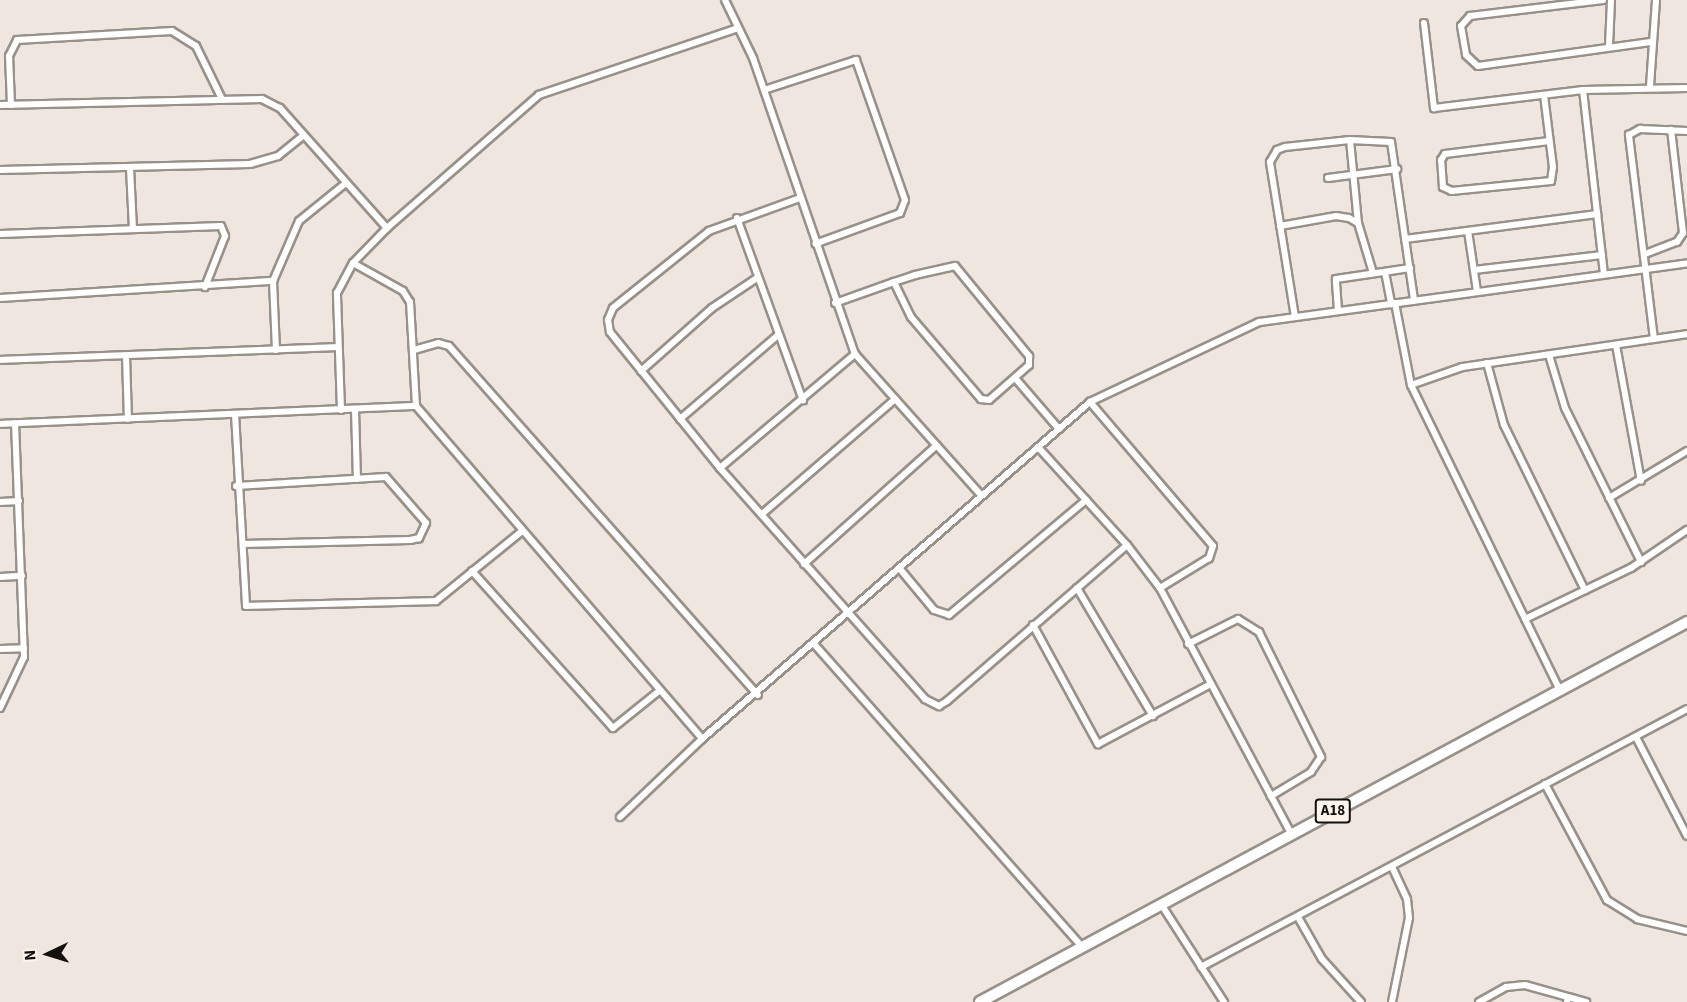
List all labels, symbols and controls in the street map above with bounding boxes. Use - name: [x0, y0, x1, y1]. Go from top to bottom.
- road number: A18: [1314, 799, 1352, 823]
- north arrow: [18, 924, 78, 984]
- text: N: [19, 949, 41, 961]

